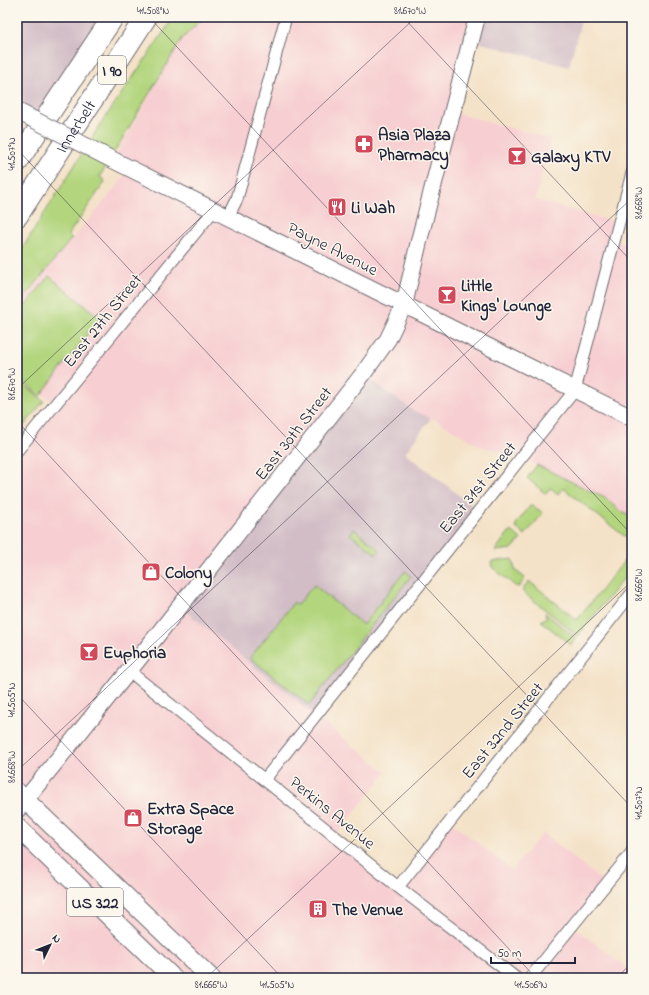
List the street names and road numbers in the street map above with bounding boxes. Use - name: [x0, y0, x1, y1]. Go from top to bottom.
- road number: I 90: [98, 56, 126, 84]
- street label: Innerbelt: [50, 95, 103, 159]
- street label: Payne Avenue: [282, 216, 382, 284]
- street label: East 27th Street: [57, 268, 149, 373]
- street label: East 30th Street: [249, 381, 339, 486]
- street label: East 31st Street: [433, 436, 523, 539]
- street label: East 32nd Street: [456, 677, 550, 785]
- street label: Perkins Avenue: [284, 771, 381, 856]
- road number: US 322: [67, 888, 123, 916]

